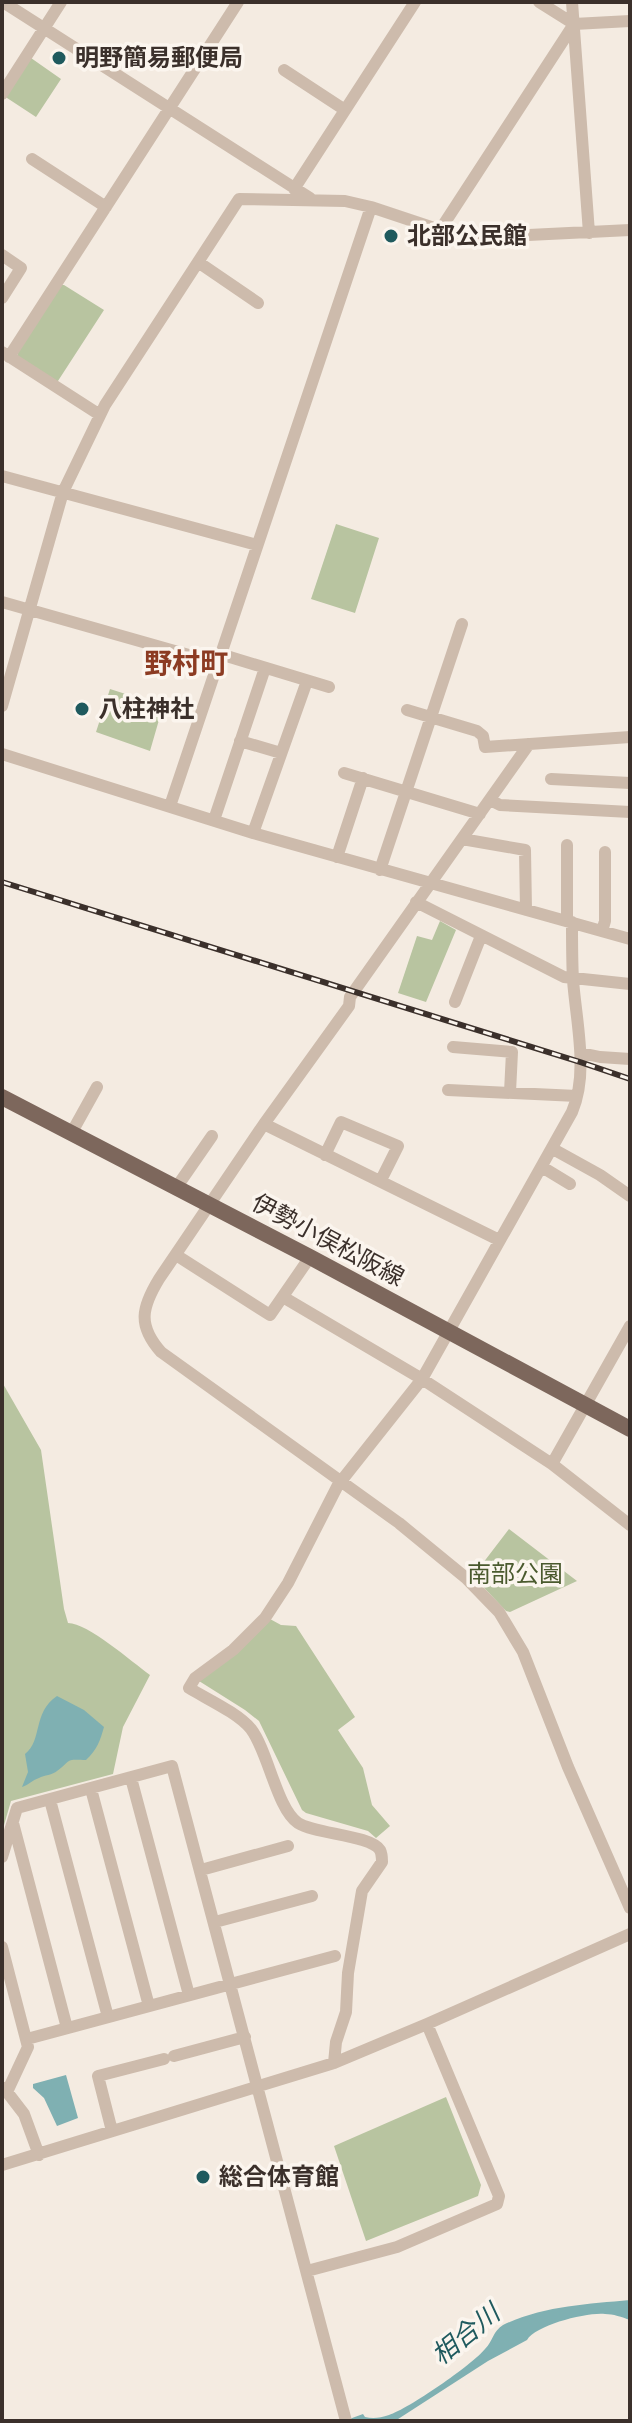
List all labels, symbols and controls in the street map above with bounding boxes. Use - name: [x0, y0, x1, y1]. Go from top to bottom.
- place label: 明野簡易郵便局: [75, 43, 243, 73]
- marker: 明野簡易郵便局: [50, 49, 68, 67]
- place label: 北部公民館: [407, 221, 527, 251]
- marker: 北部公民館: [382, 227, 400, 245]
- district label: 野村町: [144, 647, 228, 681]
- place label: 八柱神社: [98, 694, 194, 724]
- marker: 八柱神社: [73, 700, 91, 718]
- street label: 伊勢小俣松阪線: [247, 1187, 409, 1293]
- park label: 南部公園: [467, 1559, 563, 1589]
- place label: 総合体育館: [219, 2162, 339, 2192]
- marker: 総合体育館: [194, 2168, 212, 2186]
- water label: 相合川: [426, 2296, 509, 2372]

